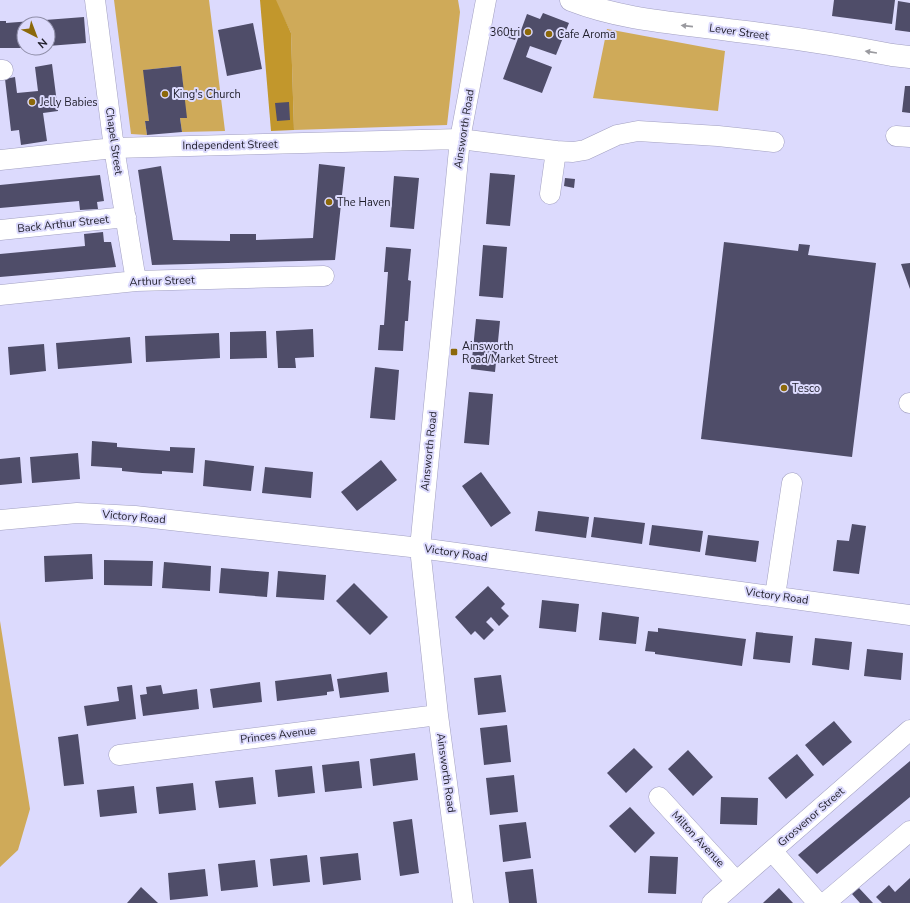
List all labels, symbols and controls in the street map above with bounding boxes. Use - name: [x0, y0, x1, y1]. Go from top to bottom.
- north arrow: [16, 16, 56, 56]
- street label: Lever Street: [708, 20, 770, 44]
- one-way arrow: [681, 22, 693, 29]
- place label: 360tri: [490, 25, 520, 40]
- marker: 360tri: [523, 27, 533, 37]
- place label: Cafe Aroma: [557, 27, 616, 42]
- marker: Cafe Aroma: [544, 29, 554, 39]
- text: N: [34, 35, 50, 51]
- one-way arrow: [865, 49, 877, 55]
- place label: King's Church: [173, 87, 241, 102]
- street label: Ainsworth Road: [450, 88, 478, 170]
- marker: King's Church: [160, 89, 170, 99]
- place label: Jelly Babies: [39, 95, 98, 110]
- marker: Jelly Babies: [27, 97, 37, 107]
- street label: Chapel Street: [102, 106, 126, 176]
- street label: Independent Street: [182, 137, 278, 153]
- place label: The Haven: [337, 195, 390, 210]
- marker: The Haven: [324, 197, 334, 207]
- street label: Back Arthur Street: [16, 212, 110, 236]
- street label: Arthur Street: [129, 272, 195, 290]
- place label: Ainsworth Road/Market Street: [462, 339, 558, 367]
- marker: Ainsworth Road/Market Street: [449, 347, 459, 357]
- place label: Tesco: [792, 381, 820, 396]
- marker: Tesco: [779, 383, 789, 393]
- street label: Ainsworth Road: [417, 410, 441, 492]
- street label: Victory Road: [101, 507, 166, 527]
- street label: Victory Road: [423, 541, 488, 565]
- street label: Victory Road: [744, 584, 809, 608]
- street label: Princes Avenue: [239, 723, 317, 747]
- street label: Ainsworth Road: [433, 732, 459, 814]
- street label: Grosvenor Street: [774, 784, 848, 850]
- street label: Milton Avenue: [668, 808, 728, 870]

